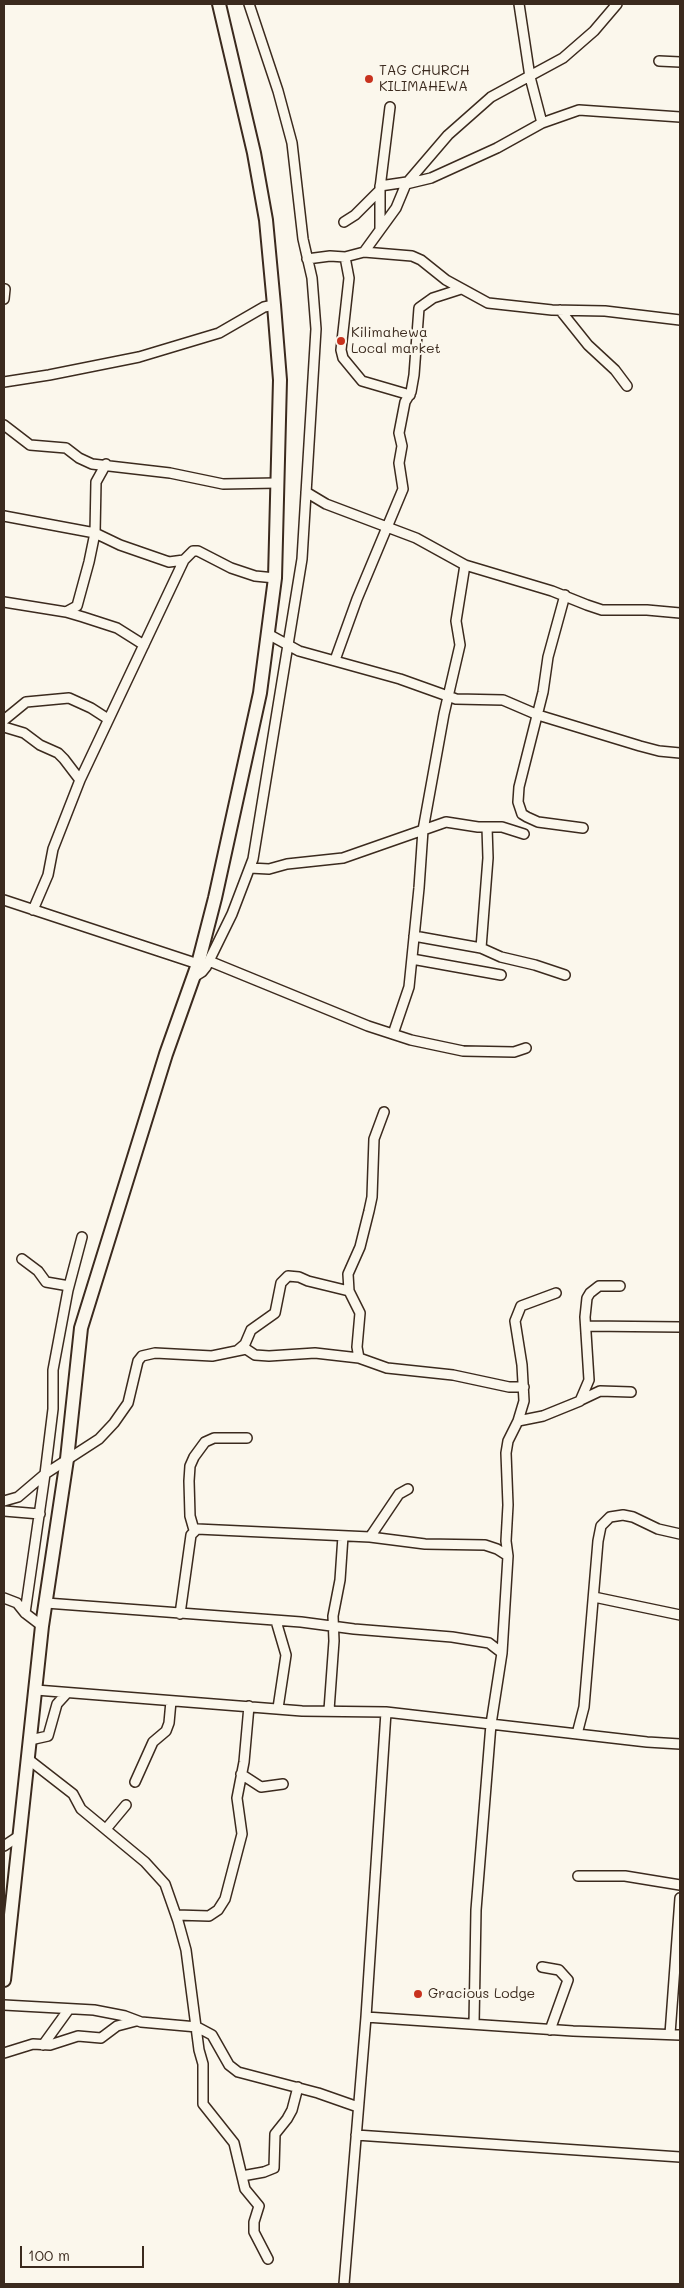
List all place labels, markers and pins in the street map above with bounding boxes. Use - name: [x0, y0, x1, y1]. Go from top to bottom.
- place label: TAG CHURCH KILIMAHEWA: [379, 63, 470, 95]
- marker: TAG CHURCH KILIMAHEWA: [363, 73, 375, 85]
- place label: Kilimahewa Local market: [351, 325, 441, 358]
- marker: Kilimahewa Local market: [335, 335, 347, 347]
- place label: Gracious Lodge: [428, 1986, 535, 2002]
- marker: Gracious Lodge: [412, 1988, 424, 2000]

